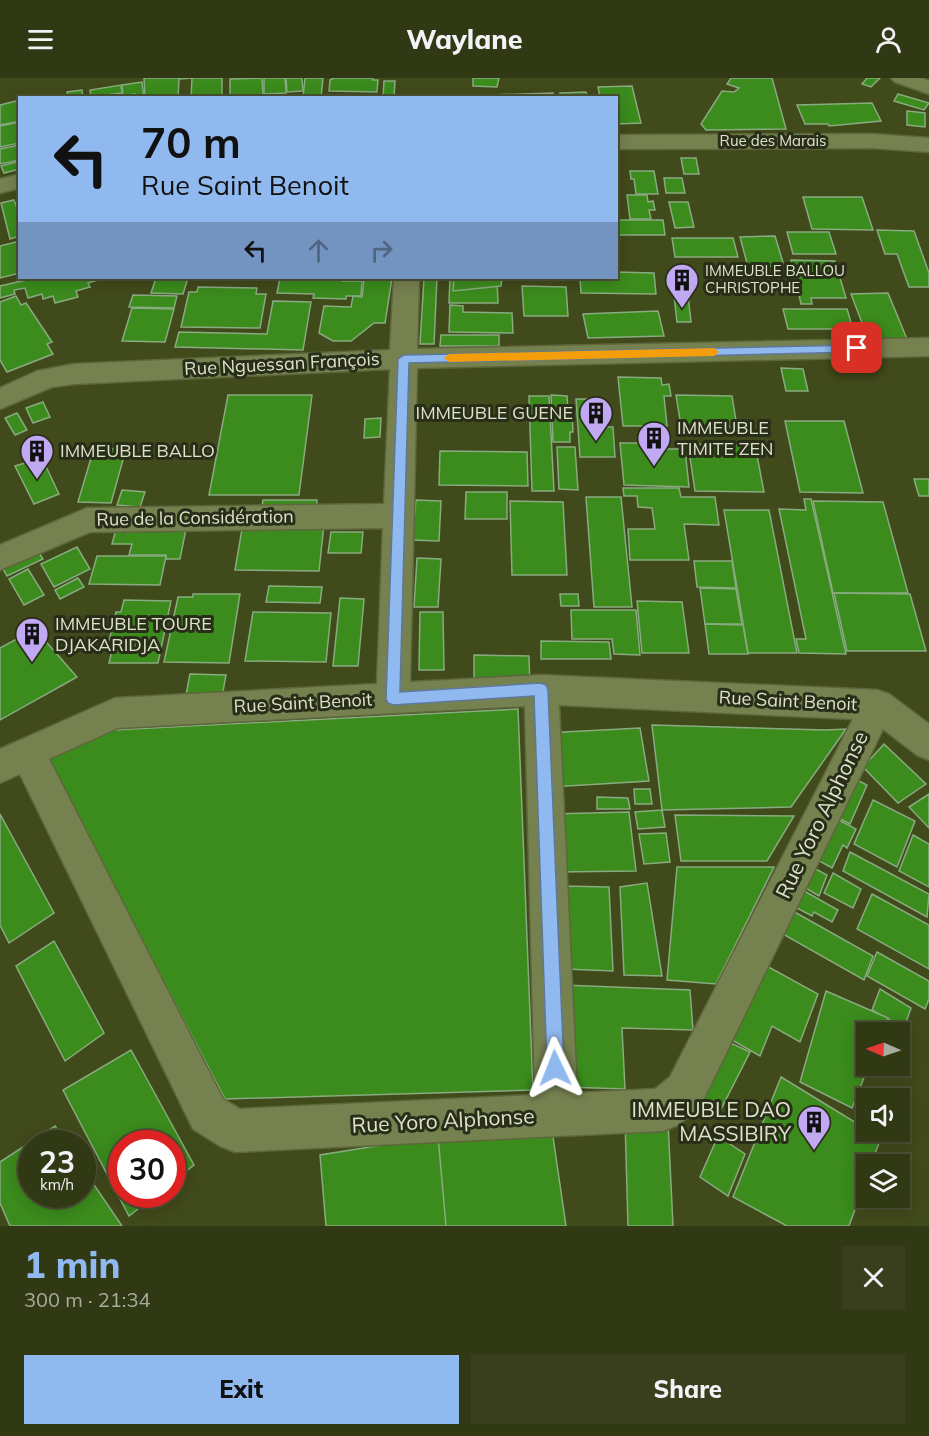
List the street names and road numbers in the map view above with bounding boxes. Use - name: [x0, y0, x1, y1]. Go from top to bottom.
- street label: Rue des Marais: [720, 131, 826, 150]
- street label: Rue Nguessan François: [184, 347, 380, 380]
- street label: Rue de la Considération: [96, 504, 294, 531]
- street label: Rue Saint Benoit: [718, 685, 858, 716]
- street label: Rue Saint Benoit: [233, 687, 373, 718]
- street label: Rue Yoro Alphonse: [769, 727, 873, 903]
- street label: Rue Yoro Alphonse: [351, 1102, 535, 1138]

